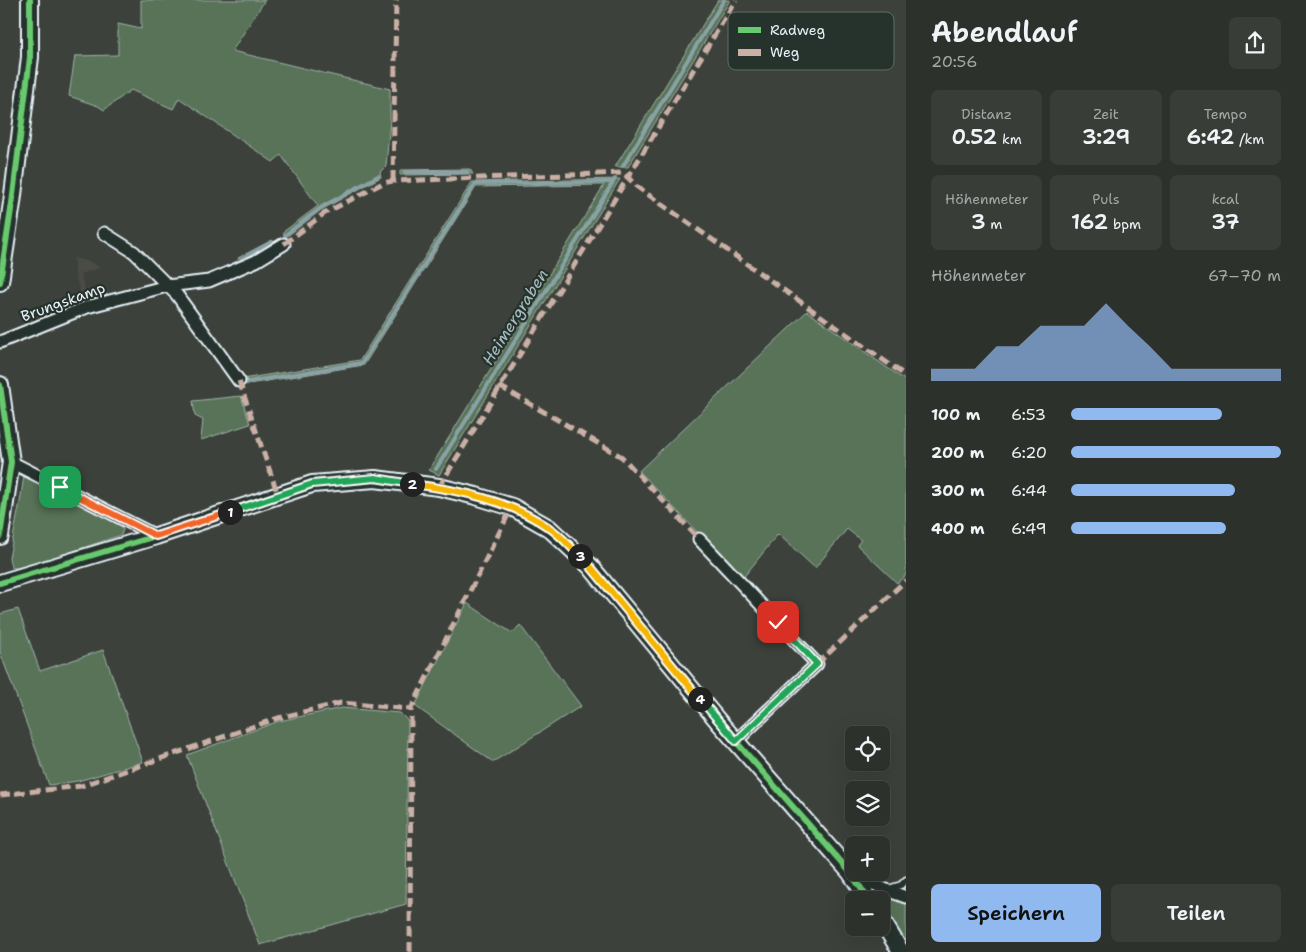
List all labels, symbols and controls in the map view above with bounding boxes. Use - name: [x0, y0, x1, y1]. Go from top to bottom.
- legend: [728, 12, 894, 70]
- text: Abendlauf: [931, 13, 1078, 51]
- button: share: [1229, 17, 1281, 69]
- text: Radweg: [770, 21, 825, 39]
- text: Weg: [770, 43, 799, 61]
- text: 20:56: [931, 51, 977, 72]
- text: Distanz: [961, 105, 1012, 123]
- text: Zeit: [1093, 105, 1119, 123]
- text: Tempo: [1204, 105, 1247, 123]
- text: 0.52: [951, 123, 997, 151]
- text: 3:29: [1082, 123, 1130, 151]
- text: 6:42: [1186, 123, 1234, 151]
- text: km: [997, 130, 1022, 148]
- text: /km: [1234, 130, 1264, 148]
- text: Höhenmeter: [945, 190, 1028, 208]
- text: Puls: [1092, 190, 1120, 208]
- text: kcal: [1212, 190, 1239, 208]
- text: 3: [971, 208, 986, 236]
- text: 162: [1071, 208, 1108, 236]
- text: 37: [1211, 208, 1239, 236]
- text: m: [986, 215, 1002, 233]
- text: bpm: [1108, 215, 1141, 233]
- water label: Heimergraben: [477, 265, 553, 369]
- text: Höhenmeter: [931, 265, 1026, 286]
- text: 67–70 m: [1208, 265, 1281, 286]
- street label: Brungskamp: [18, 278, 108, 326]
- text: 100 m: [931, 404, 980, 425]
- text: 6:53: [1011, 404, 1046, 425]
- text: 200 m: [931, 442, 984, 463]
- text: 6:20: [1011, 442, 1047, 463]
- pin: [39, 466, 81, 508]
- pin: 2: [400, 472, 424, 496]
- icon: arrive: [46, 473, 74, 501]
- text: 2: [408, 475, 417, 493]
- text: 300 m: [931, 480, 985, 501]
- text: 6:44: [1011, 480, 1047, 501]
- pin: 1: [218, 500, 242, 524]
- text: 1: [227, 503, 234, 521]
- text: 400 m: [931, 518, 985, 539]
- text: 6:49: [1011, 518, 1047, 539]
- pin: 3: [568, 544, 592, 568]
- text: 3: [576, 547, 585, 565]
- pin: [757, 601, 799, 643]
- icon: check: [764, 608, 792, 636]
- pin: 4: [688, 686, 712, 712]
- text: 4: [696, 690, 705, 708]
- map controls: [845, 726, 890, 936]
- button: locate: [845, 726, 890, 771]
- button: layers: [845, 781, 890, 826]
- button: +: [845, 836, 890, 881]
- button: Speichern: [931, 884, 1101, 942]
- button: Teilen: [1111, 884, 1281, 942]
- button: −: [845, 891, 890, 936]

